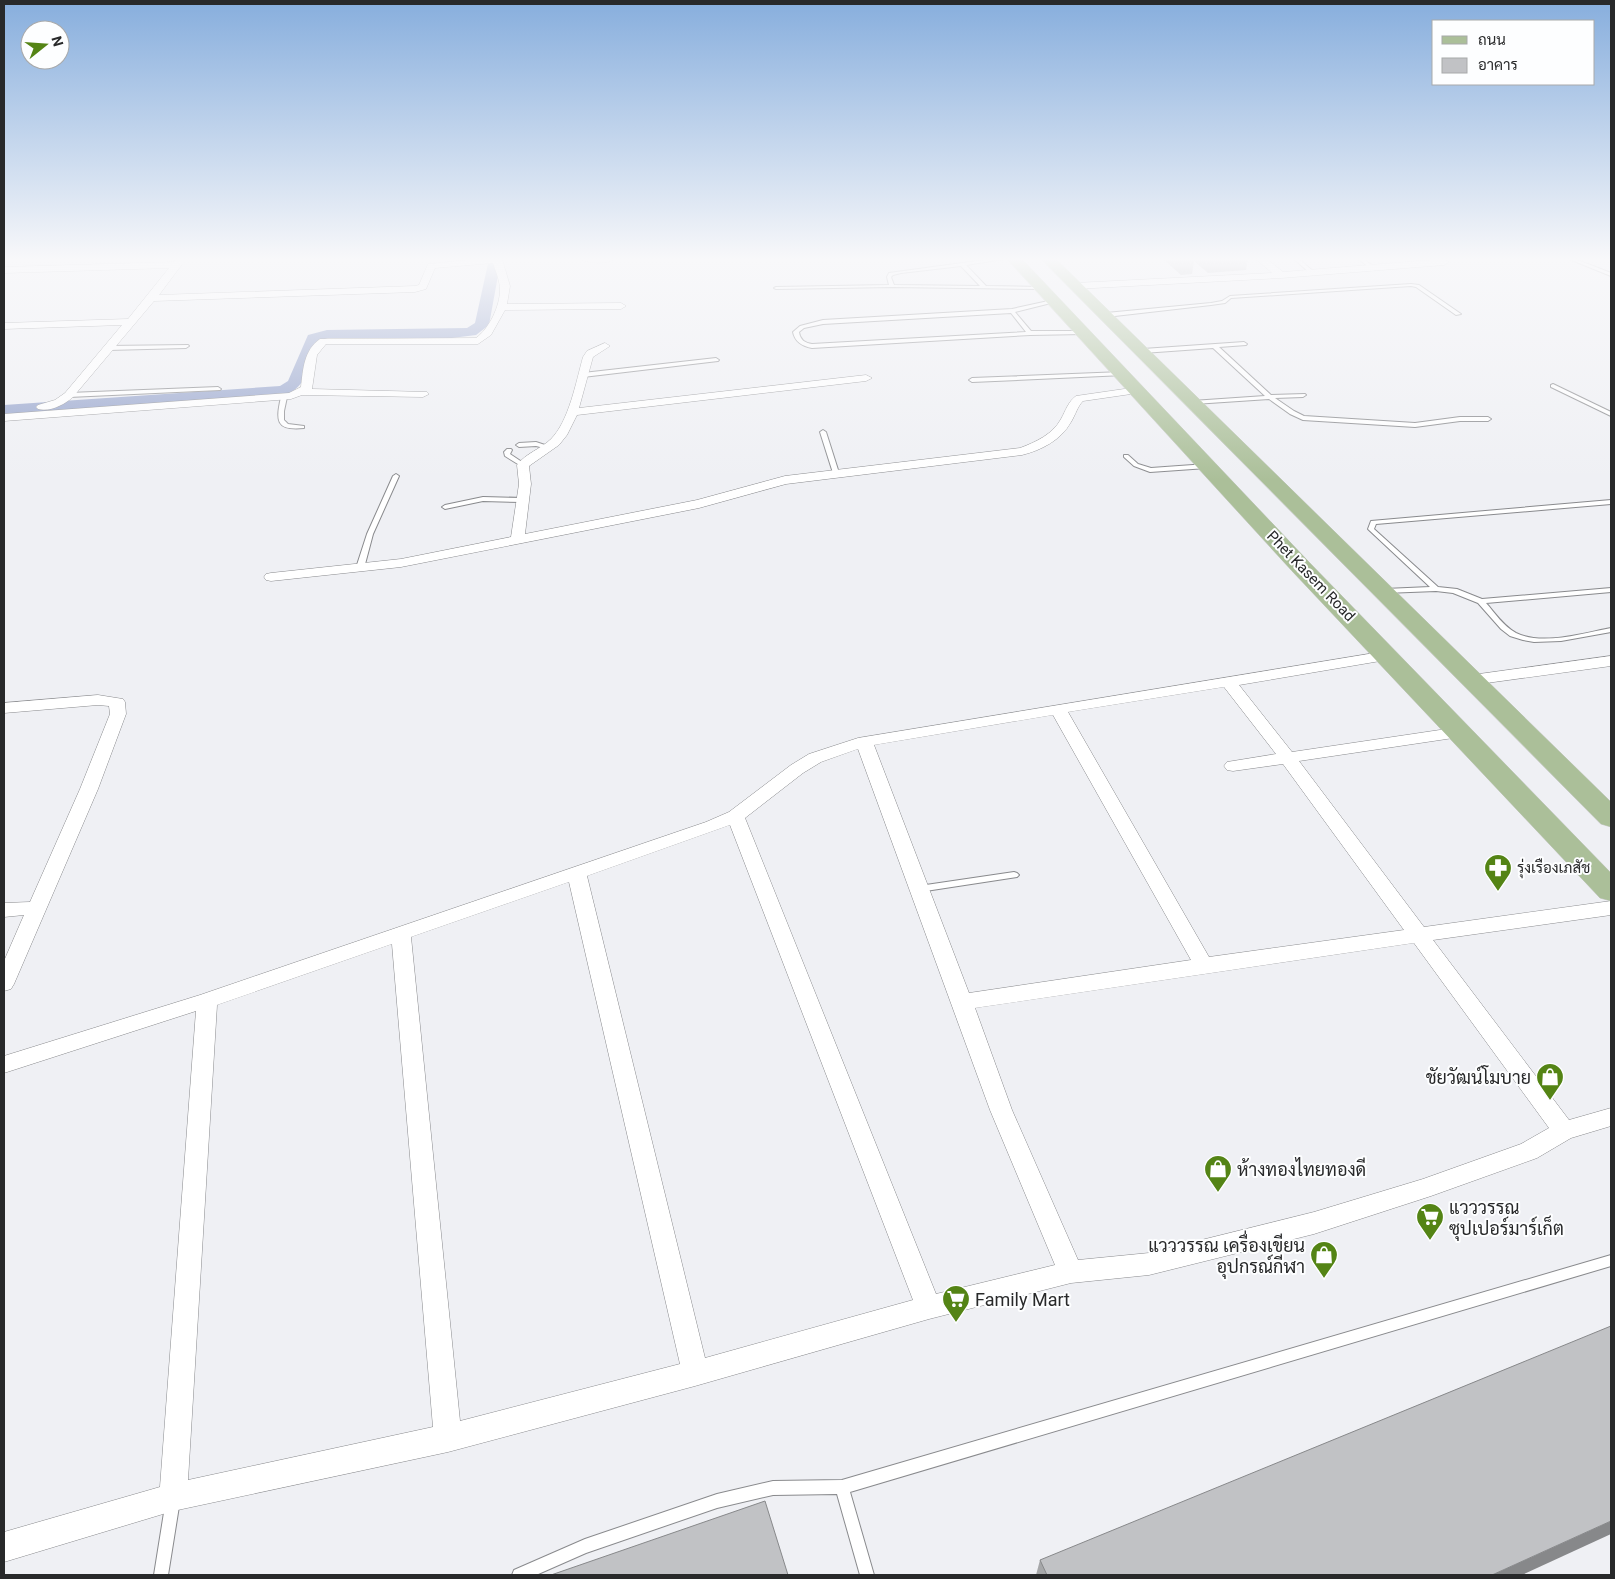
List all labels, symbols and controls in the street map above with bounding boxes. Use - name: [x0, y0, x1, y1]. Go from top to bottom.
- north arrow: [20, 20, 70, 70]
- legend: [1432, 20, 1595, 85]
- text: ถนน: [1478, 31, 1506, 49]
- text: N: [48, 34, 67, 48]
- text: อาคาร: [1478, 56, 1518, 74]
- street label: Phet Kasem Road: [1263, 527, 1359, 625]
- pharmacy icon: รุ่งเรืองเภสัช: [1483, 853, 1513, 892]
- place label: รุ่งเรืองเภสัช: [1517, 858, 1590, 879]
- shop icon: ชัยวัฒน์โมบาย: [1535, 1062, 1565, 1101]
- place label: ชัยวัฒน์โมบาย: [1426, 1065, 1531, 1088]
- shop icon: ห้างทองไทยทองดี: [1203, 1154, 1233, 1193]
- place label: ห้างทองไทยทองดี: [1237, 1157, 1366, 1180]
- place label: แวววรรณ ซุปเปอร์มาร์เก็ต: [1449, 1197, 1564, 1241]
- supermarket icon: แวววรรณ ซุปเปอร์มาร์เก็ต: [1415, 1202, 1445, 1241]
- place label: แวววรรณ เครื่องเขียน อุปกรณ์กีฬา: [1148, 1230, 1305, 1279]
- shop icon: แวววรรณ เครื่องเขียน อุปกรณ์กีฬา: [1309, 1240, 1339, 1279]
- supermarket icon: Family Mart: [941, 1284, 971, 1323]
- place label: Family Mart: [975, 1289, 1070, 1310]

